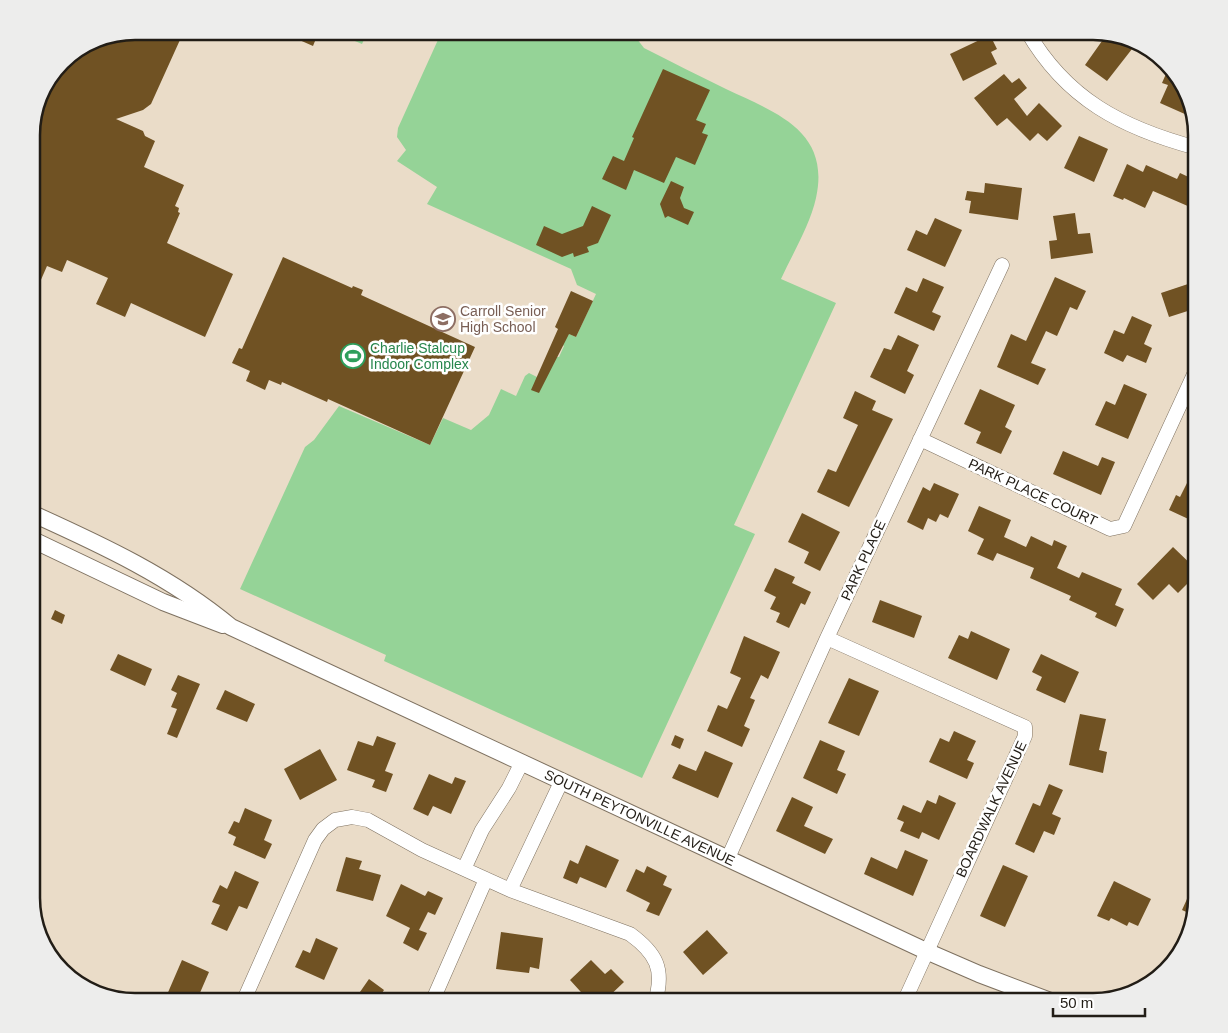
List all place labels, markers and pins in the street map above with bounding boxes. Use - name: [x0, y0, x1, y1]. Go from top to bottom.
- place label: Carroll Senior High School: [460, 303, 546, 335]
- school or university icon: Carroll Senior High School: [430, 306, 456, 332]
- place label: Charlie Stalcup Indoor Complex: [370, 340, 469, 372]
- sports icon: Charlie Stalcup Indoor Complex: [340, 343, 366, 369]

